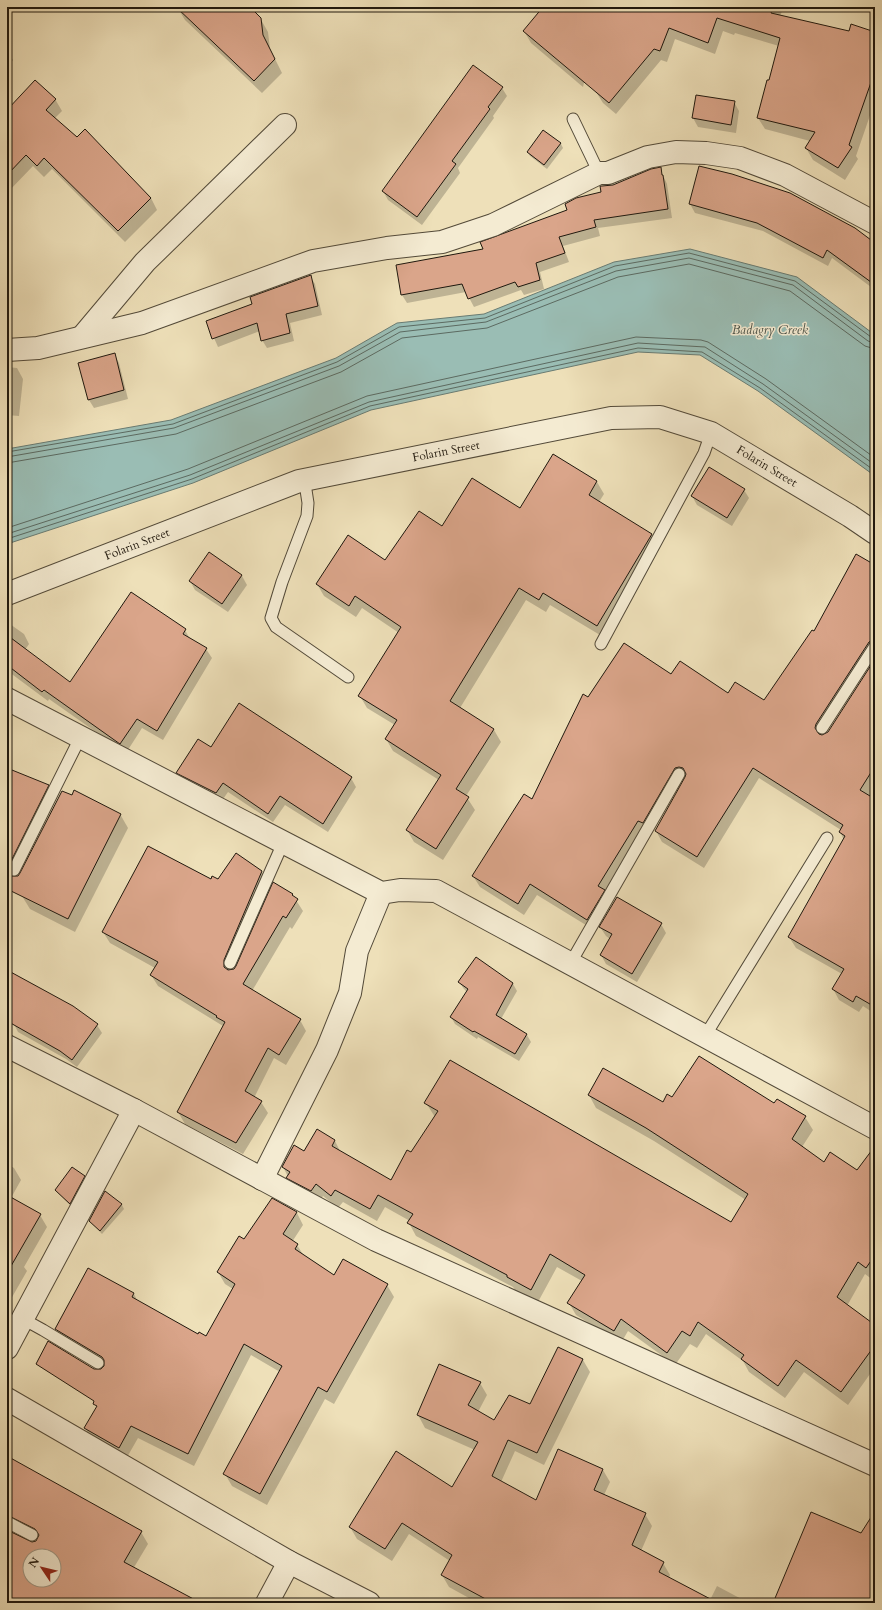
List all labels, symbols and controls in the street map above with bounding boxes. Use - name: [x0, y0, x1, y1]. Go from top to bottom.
- water label: Badagry Creek: [732, 321, 809, 339]
- street label: Folarin Street: [411, 437, 481, 465]
- street label: Folarin Street: [734, 442, 801, 491]
- street label: Folarin Street: [102, 524, 172, 564]
- north arrow: [22, 1548, 62, 1588]
- text: N: [25, 1554, 43, 1571]

